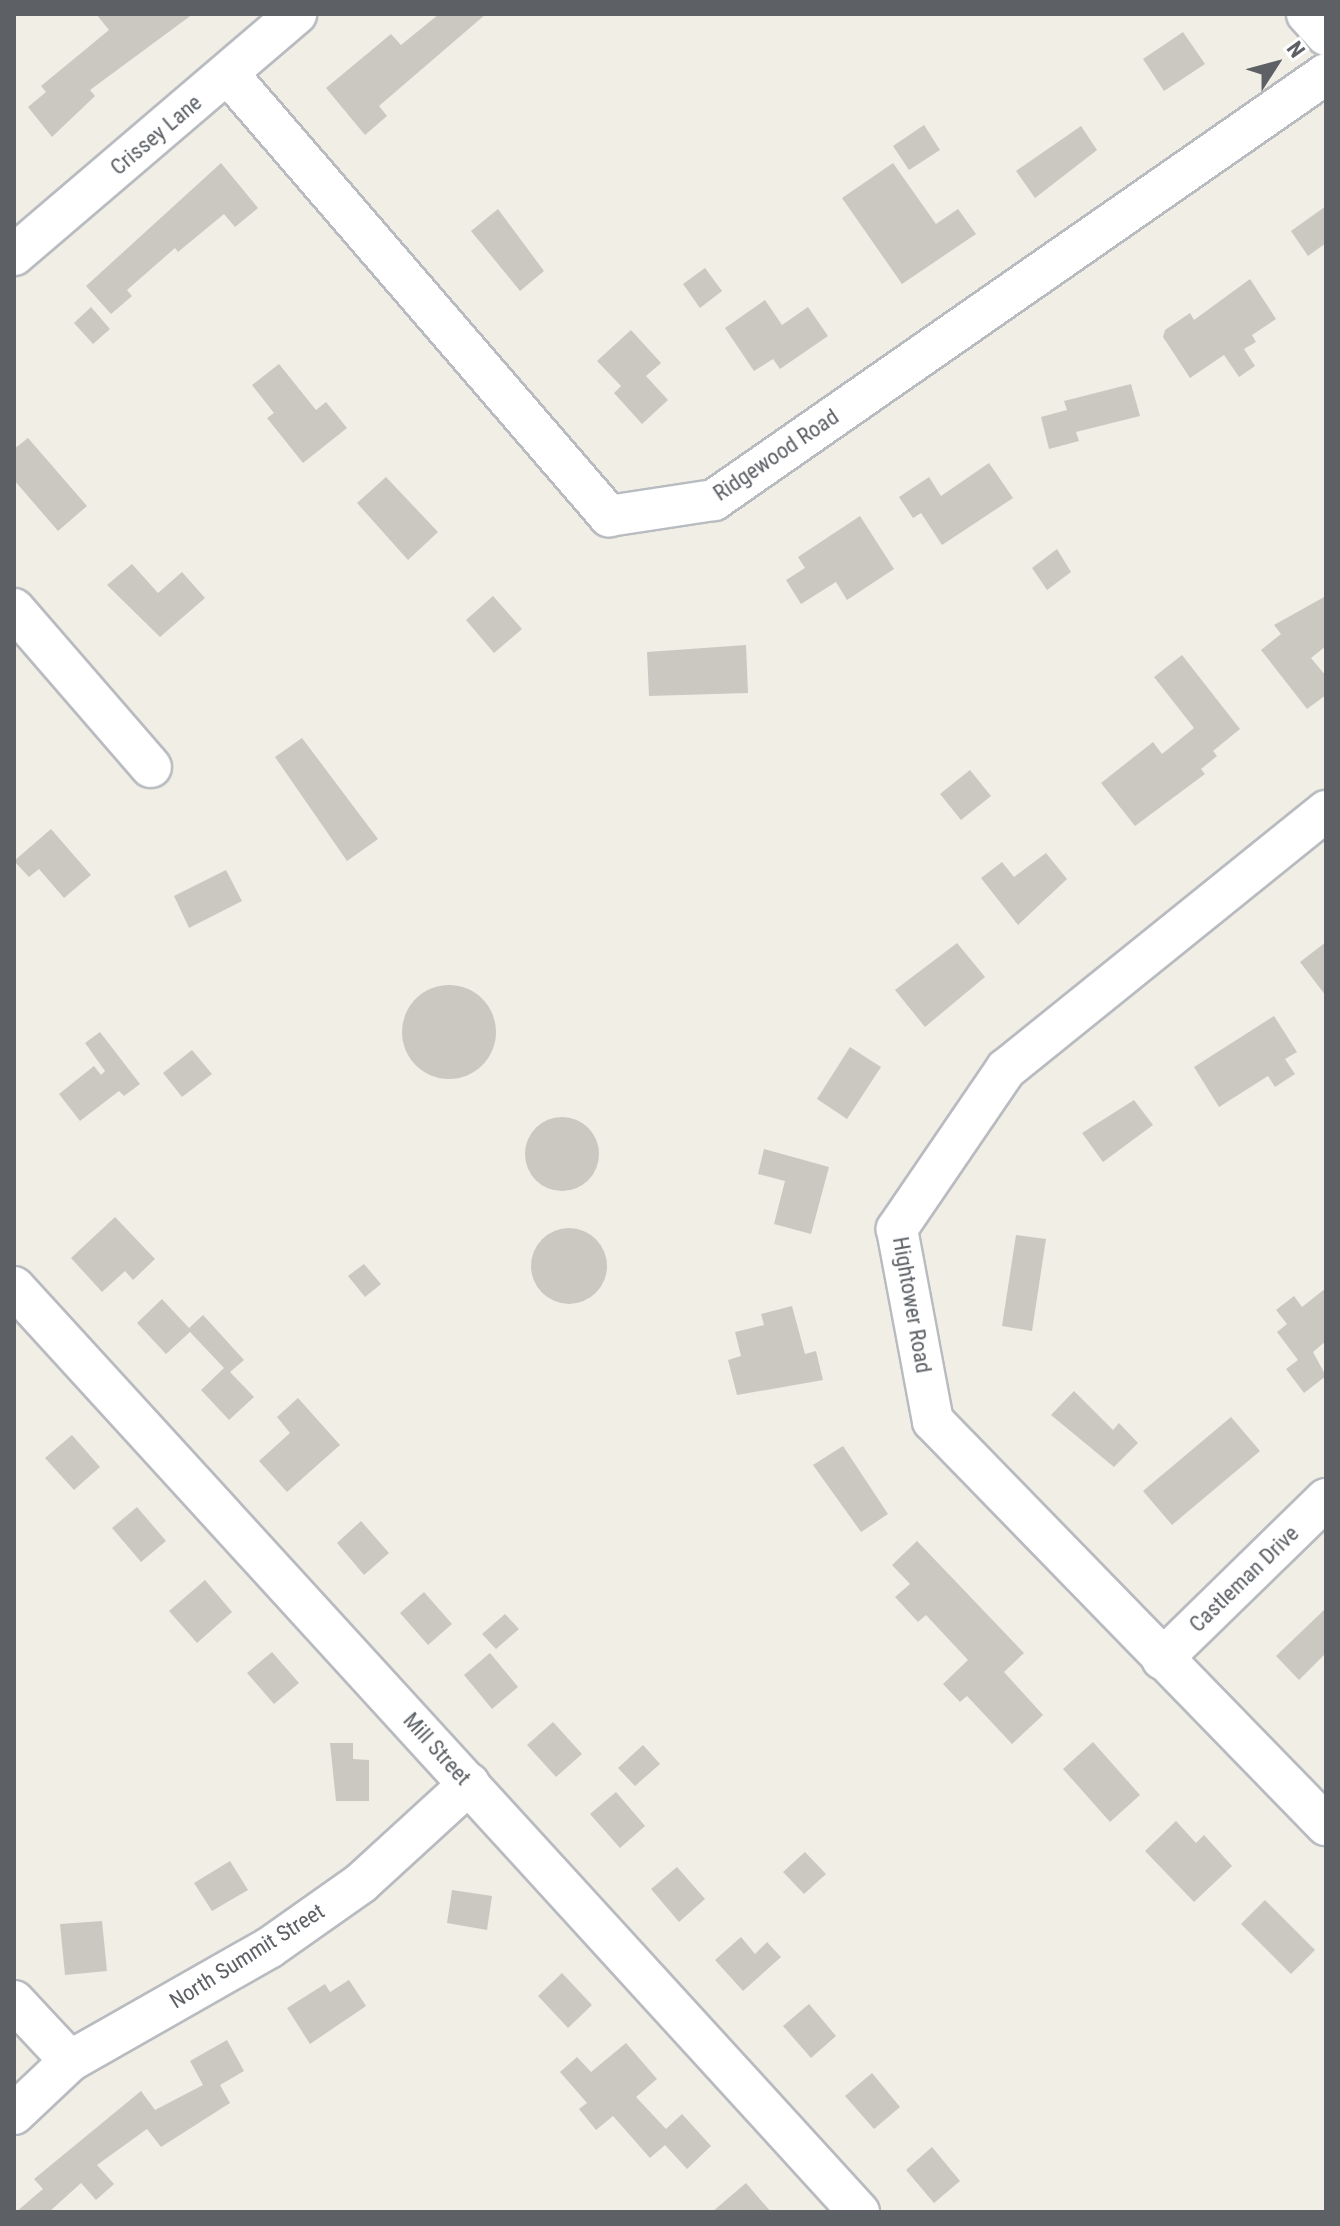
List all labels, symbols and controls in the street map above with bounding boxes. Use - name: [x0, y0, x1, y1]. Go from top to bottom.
- north arrow: [1236, 24, 1316, 104]
- text: N: [1282, 37, 1310, 62]
- street label: Crissey Lane: [105, 89, 207, 181]
- street label: Ridgewood Road: [708, 403, 844, 507]
- street label: Hightower Road: [887, 1235, 937, 1375]
- street label: Castleman Drive: [1184, 1520, 1304, 1638]
- street label: Mill Street: [398, 1707, 476, 1791]
- street label: North Summit Street: [165, 1898, 329, 2014]

